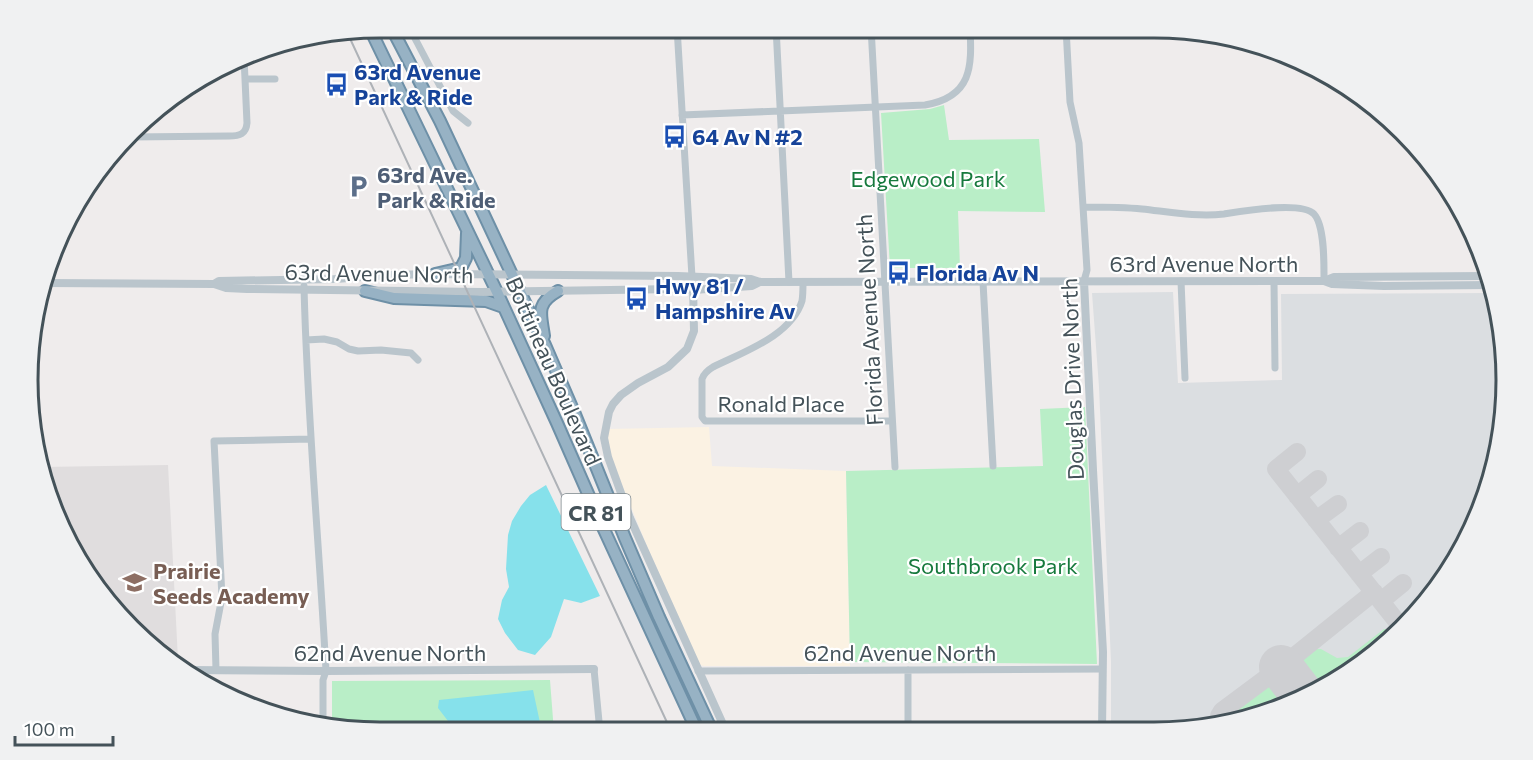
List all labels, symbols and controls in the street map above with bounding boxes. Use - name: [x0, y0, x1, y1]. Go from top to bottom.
- place label: 63rd Avenue Park & Ride: [354, 58, 481, 110]
- bus stop icon: 63rd Avenue Park & Ride: [323, 71, 349, 97]
- bus stop icon: 64 Av N #2: [661, 123, 687, 149]
- place label: 64 Av N #2: [692, 123, 803, 150]
- place label: 63rd Ave. Park & Ride: [377, 161, 496, 213]
- park label: Edgewood Park: [850, 165, 1006, 192]
- parking icon: 63rd Ave. Park & Ride: [346, 174, 372, 200]
- street label: Florida Avenue North: [850, 213, 888, 427]
- street label: 63rd Avenue North: [1110, 250, 1298, 277]
- street label: 63rd Avenue North: [284, 258, 474, 288]
- bus stop icon: Florida Av N: [885, 259, 911, 285]
- place label: Florida Av N: [916, 259, 1039, 286]
- place label: Hwy 81 / Hampshire Av: [655, 272, 795, 324]
- street label: Bottineau Boulevard: [500, 273, 608, 469]
- street label: Douglas Drive North: [1055, 277, 1089, 481]
- bus stop icon: Hwy 81 / Hampshire Av: [624, 285, 650, 311]
- street label: Ronald Place: [717, 390, 845, 417]
- road number: CR 81: [562, 494, 630, 530]
- park label: Southbrook Park: [908, 552, 1078, 579]
- place label: Prairie Seeds Academy: [153, 557, 310, 609]
- school or university icon: Prairie Seeds Academy: [122, 570, 148, 596]
- street label: 62nd Avenue North: [294, 639, 486, 666]
- street label: 62nd Avenue North: [804, 639, 996, 666]
- scale bar: [15, 709, 112, 747]
- text: 100 m: [24, 718, 74, 740]

